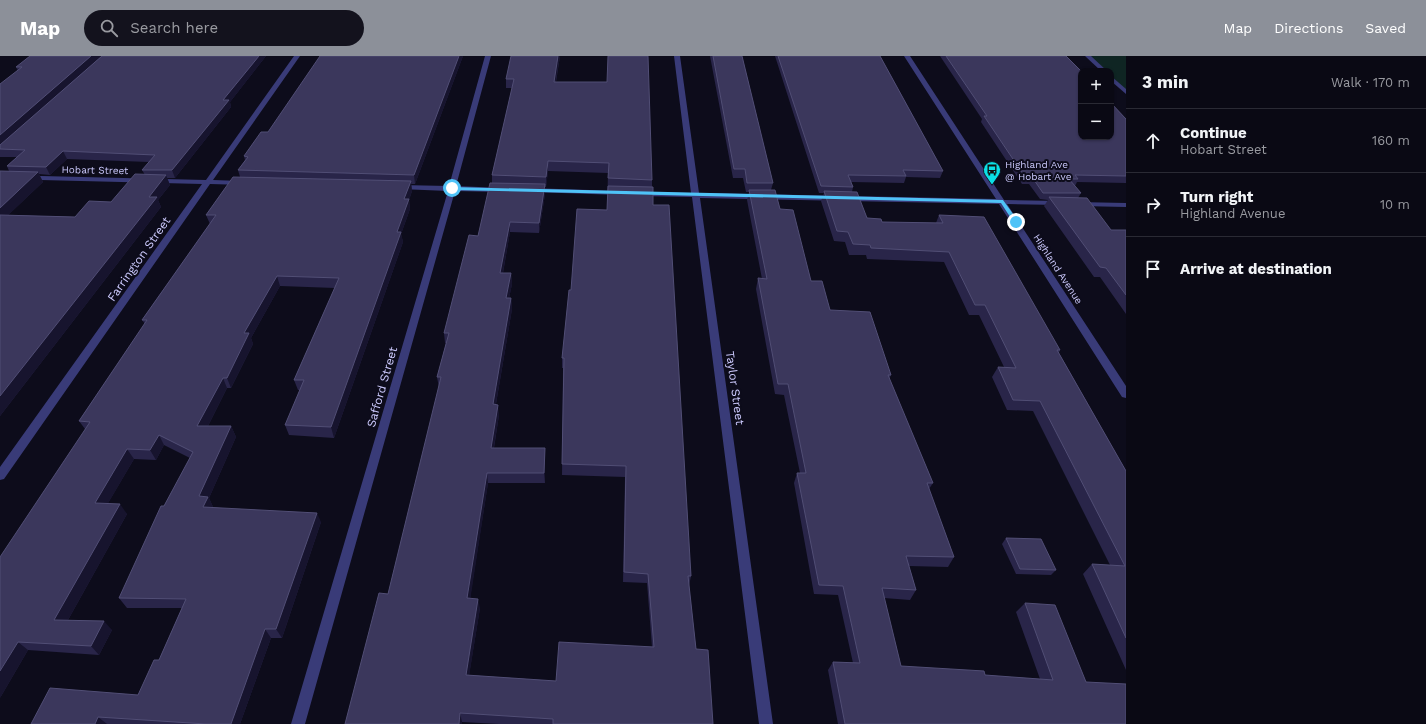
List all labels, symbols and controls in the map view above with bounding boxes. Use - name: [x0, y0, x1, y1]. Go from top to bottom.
- search box: [84, 10, 364, 46]
- text: Map: [20, 17, 60, 40]
- icon: search: [98, 17, 120, 39]
- text: Search here: [130, 19, 218, 37]
- text: Map: [1224, 20, 1252, 36]
- text: Directions: [1274, 20, 1343, 36]
- text: Saved: [1365, 20, 1406, 36]
- map controls: [1078, 68, 1114, 140]
- button: +: [1078, 68, 1114, 104]
- text: 3 min: [1142, 72, 1188, 92]
- text: Walk · 170 m: [1331, 75, 1410, 90]
- button: −: [1078, 104, 1114, 140]
- text: Continue: [1180, 124, 1247, 142]
- icon: ahead: [1142, 130, 1164, 152]
- text: 160 m: [1372, 133, 1410, 148]
- text: Hobart Street: [1180, 142, 1267, 157]
- place label: Highland Ave @ Hobart Ave: [1005, 159, 1072, 182]
- bus stop icon: Highland Ave @ Hobart Ave: [982, 160, 1002, 185]
- street label: Hobart Street: [62, 164, 129, 176]
- route start: [443, 179, 461, 197]
- text: Turn right: [1180, 188, 1253, 206]
- icon: right: [1142, 194, 1164, 216]
- text: 10 m: [1380, 197, 1410, 212]
- text: Highland Avenue: [1180, 206, 1285, 221]
- route end: [1007, 213, 1025, 231]
- street label: Farrington Street: [105, 214, 173, 304]
- street label: Highland Avenue: [1031, 232, 1085, 306]
- icon: arrive: [1142, 258, 1164, 280]
- text: Arrive at destination: [1180, 260, 1332, 278]
- street label: Safford Street: [364, 345, 400, 429]
- street label: Taylor Street: [723, 350, 747, 426]

